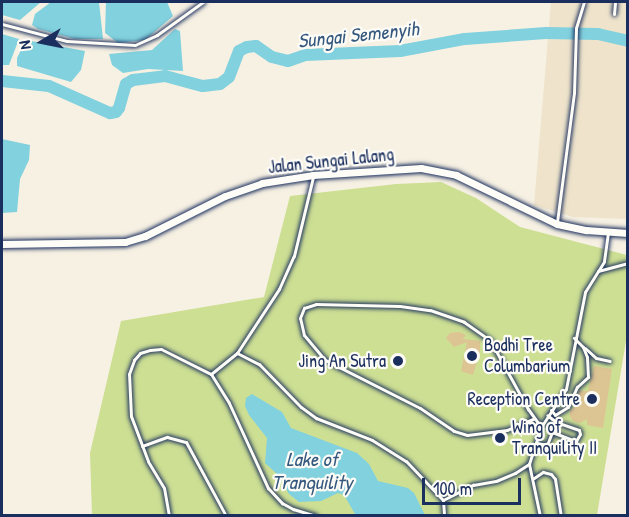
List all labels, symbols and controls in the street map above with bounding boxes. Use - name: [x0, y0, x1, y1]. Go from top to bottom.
- north arrow: [12, 12, 72, 72]
- water label: Sungai Semenyih: [297, 16, 419, 52]
- text: N: [13, 39, 36, 51]
- street label: Jalan Sungai Lalang: [267, 144, 395, 178]
- place label: Bodhi Tree Columbarium: [484, 335, 570, 378]
- marker: Bodhi Tree Columbarium: [465, 349, 479, 363]
- place label: Jing An Sutra: [298, 350, 386, 372]
- marker: Jing An Sutra: [391, 354, 405, 368]
- place label: Reception Centre: [468, 388, 580, 410]
- marker: Reception Centre: [585, 392, 599, 406]
- place label: Wing of Tranquility II: [512, 417, 597, 460]
- marker: Wing of Tranquility II: [493, 431, 507, 445]
- water label: Lake of Tranquility: [272, 446, 352, 493]
- scale bar: [425, 466, 524, 504]
- text: 100 m: [433, 476, 472, 501]

